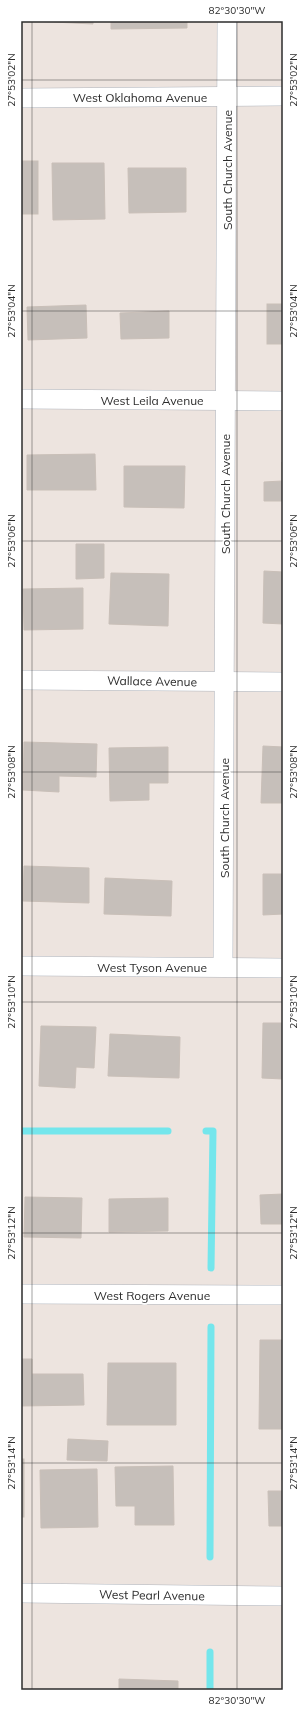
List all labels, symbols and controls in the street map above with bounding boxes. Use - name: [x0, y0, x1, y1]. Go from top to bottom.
- text: 82°30'30"W: [209, 4, 265, 17]
- text: 27°53'02"N: [5, 53, 18, 107]
- text: 27°53'02"N: [287, 53, 300, 107]
- street label: West Oklahoma Avenue: [73, 90, 207, 105]
- street label: South Church Avenue: [220, 110, 235, 230]
- text: 27°53'04"N: [5, 284, 18, 338]
- text: 27°53'04"N: [287, 284, 300, 338]
- street label: West Leila Avenue: [100, 393, 204, 408]
- street label: South Church Avenue: [218, 434, 233, 554]
- text: 27°53'06"N: [5, 514, 18, 568]
- text: 27°53'06"N: [287, 514, 300, 568]
- street label: Wallace Avenue: [107, 673, 197, 689]
- text: 27°53'08"N: [5, 745, 18, 799]
- text: 27°53'08"N: [287, 745, 300, 799]
- street label: South Church Avenue: [217, 758, 232, 878]
- street label: West Tyson Avenue: [97, 960, 207, 975]
- text: 27°53'10"N: [5, 975, 18, 1029]
- text: 27°53'10"N: [287, 975, 300, 1029]
- text: 27°53'12"N: [5, 1206, 18, 1260]
- text: 27°53'12"N: [287, 1206, 300, 1260]
- street label: West Rogers Avenue: [94, 1288, 210, 1303]
- text: 27°53'14"N: [5, 1436, 18, 1490]
- text: 27°53'14"N: [287, 1436, 300, 1490]
- street label: West Pearl Avenue: [99, 1587, 205, 1603]
- text: 82°30'30"W: [209, 1694, 265, 1707]

